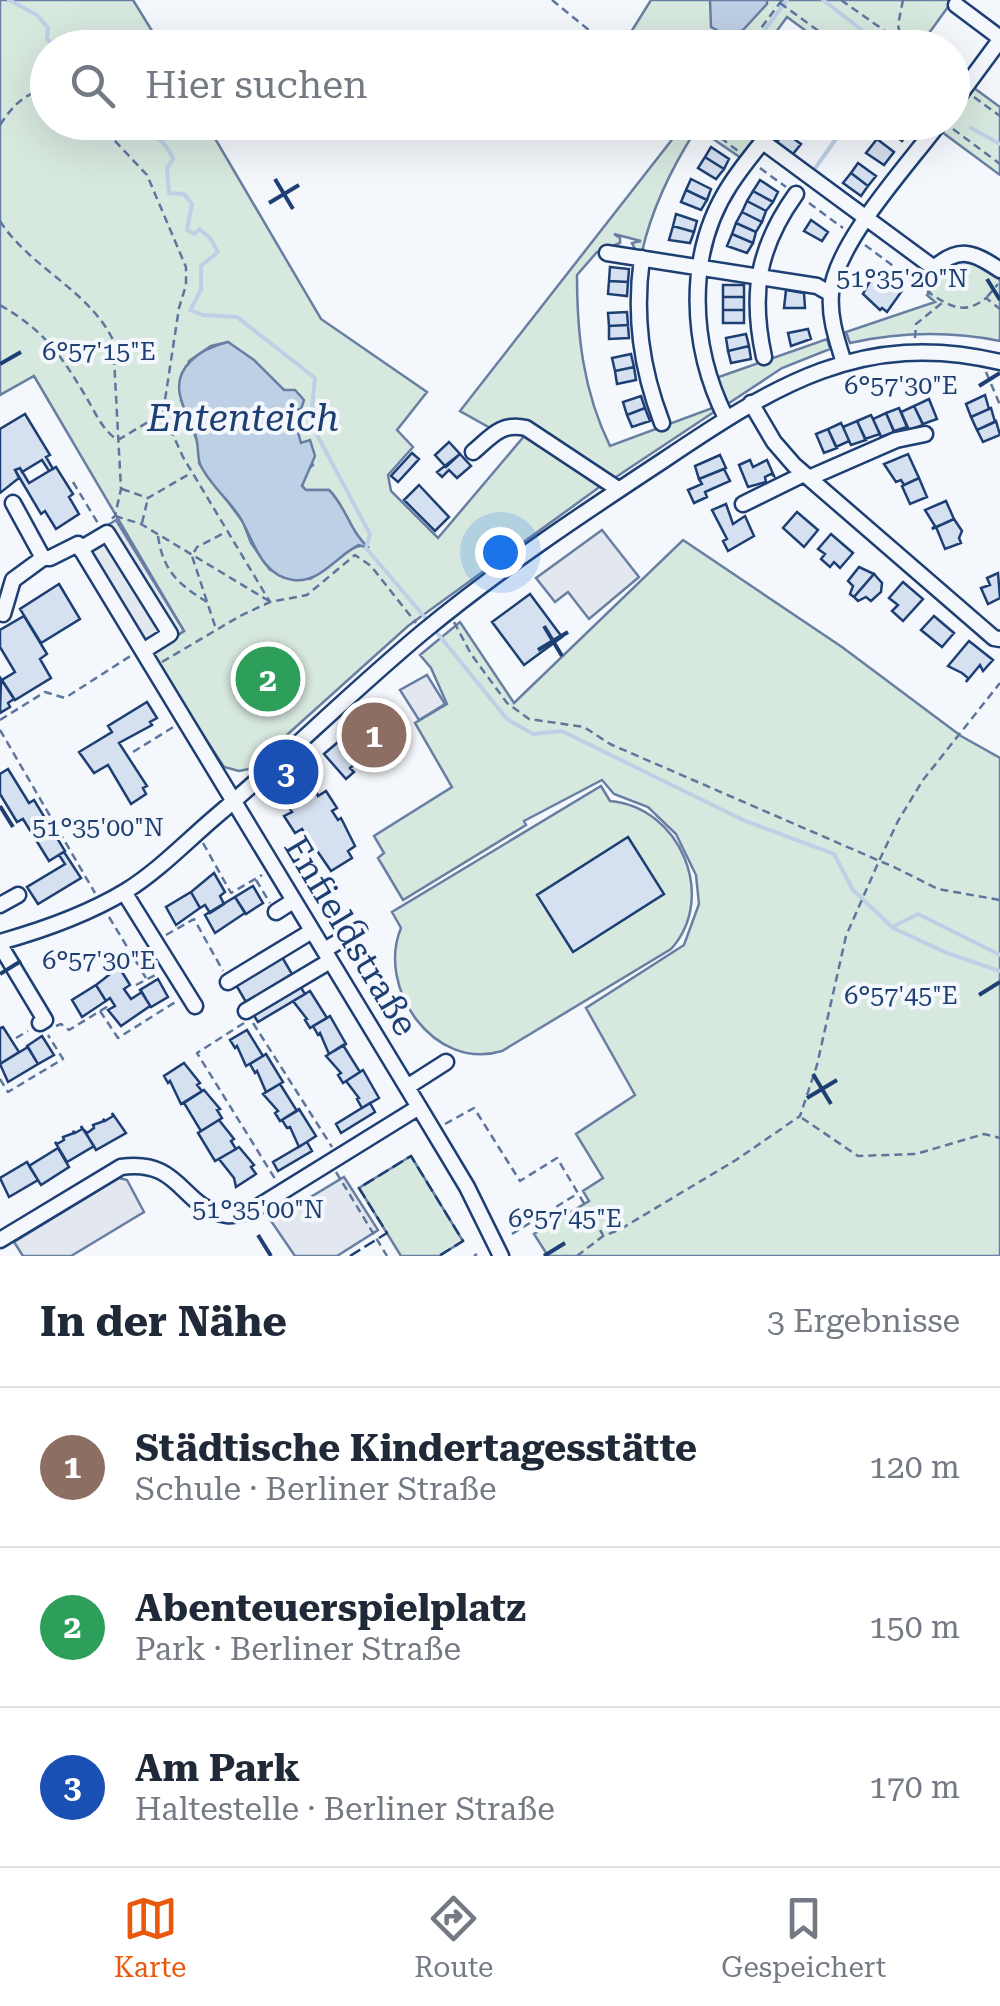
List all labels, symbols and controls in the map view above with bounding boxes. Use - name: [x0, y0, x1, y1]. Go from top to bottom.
- search box: [30, 30, 970, 140]
- icon: search: [65, 58, 120, 113]
- text: Hier suchen: [145, 63, 368, 107]
- text: 51°35'20"N: [836, 264, 968, 293]
- text: 6°57'15"E: [42, 337, 156, 366]
- text: 6°57'30"E: [844, 371, 958, 400]
- water label: Ententeich: [146, 396, 339, 440]
- your location: [475, 527, 526, 578]
- pin: 2: [236, 642, 300, 716]
- pin: 1: [342, 698, 406, 772]
- pin: 3: [254, 734, 318, 810]
- text: 51°35'00"N: [32, 813, 164, 842]
- street label: Enfieldstraße: [275, 829, 426, 1043]
- text: 6°57'30"E: [42, 946, 156, 975]
- text: 6°57'45"E: [844, 981, 958, 1010]
- text: 51°35'00"N: [192, 1195, 324, 1224]
- text: 6°57'45"E: [508, 1204, 622, 1233]
- text: In der Nähe: [40, 1297, 287, 1346]
- text: 3 Ergebnisse: [767, 1302, 960, 1340]
- text: Städtische Kindertagesstätte: [135, 1426, 697, 1470]
- text: 1: [64, 1448, 81, 1486]
- text: 120 m: [869, 1448, 960, 1486]
- text: Schule · Berliner Straße: [135, 1470, 497, 1508]
- text: Abenteuerspielplatz: [135, 1586, 526, 1630]
- text: 2: [64, 1608, 81, 1646]
- text: 150 m: [869, 1608, 960, 1646]
- text: Park · Berliner Straße: [135, 1630, 461, 1668]
- text: Am Park: [135, 1746, 300, 1790]
- text: 3: [64, 1768, 81, 1806]
- text: 170 m: [869, 1768, 960, 1806]
- text: Haltestelle · Berliner Straße: [135, 1790, 555, 1828]
- tab: Karte: [114, 1891, 186, 1984]
- tab: Route: [414, 1891, 493, 1984]
- tab: Gespeichert: [721, 1891, 886, 1984]

